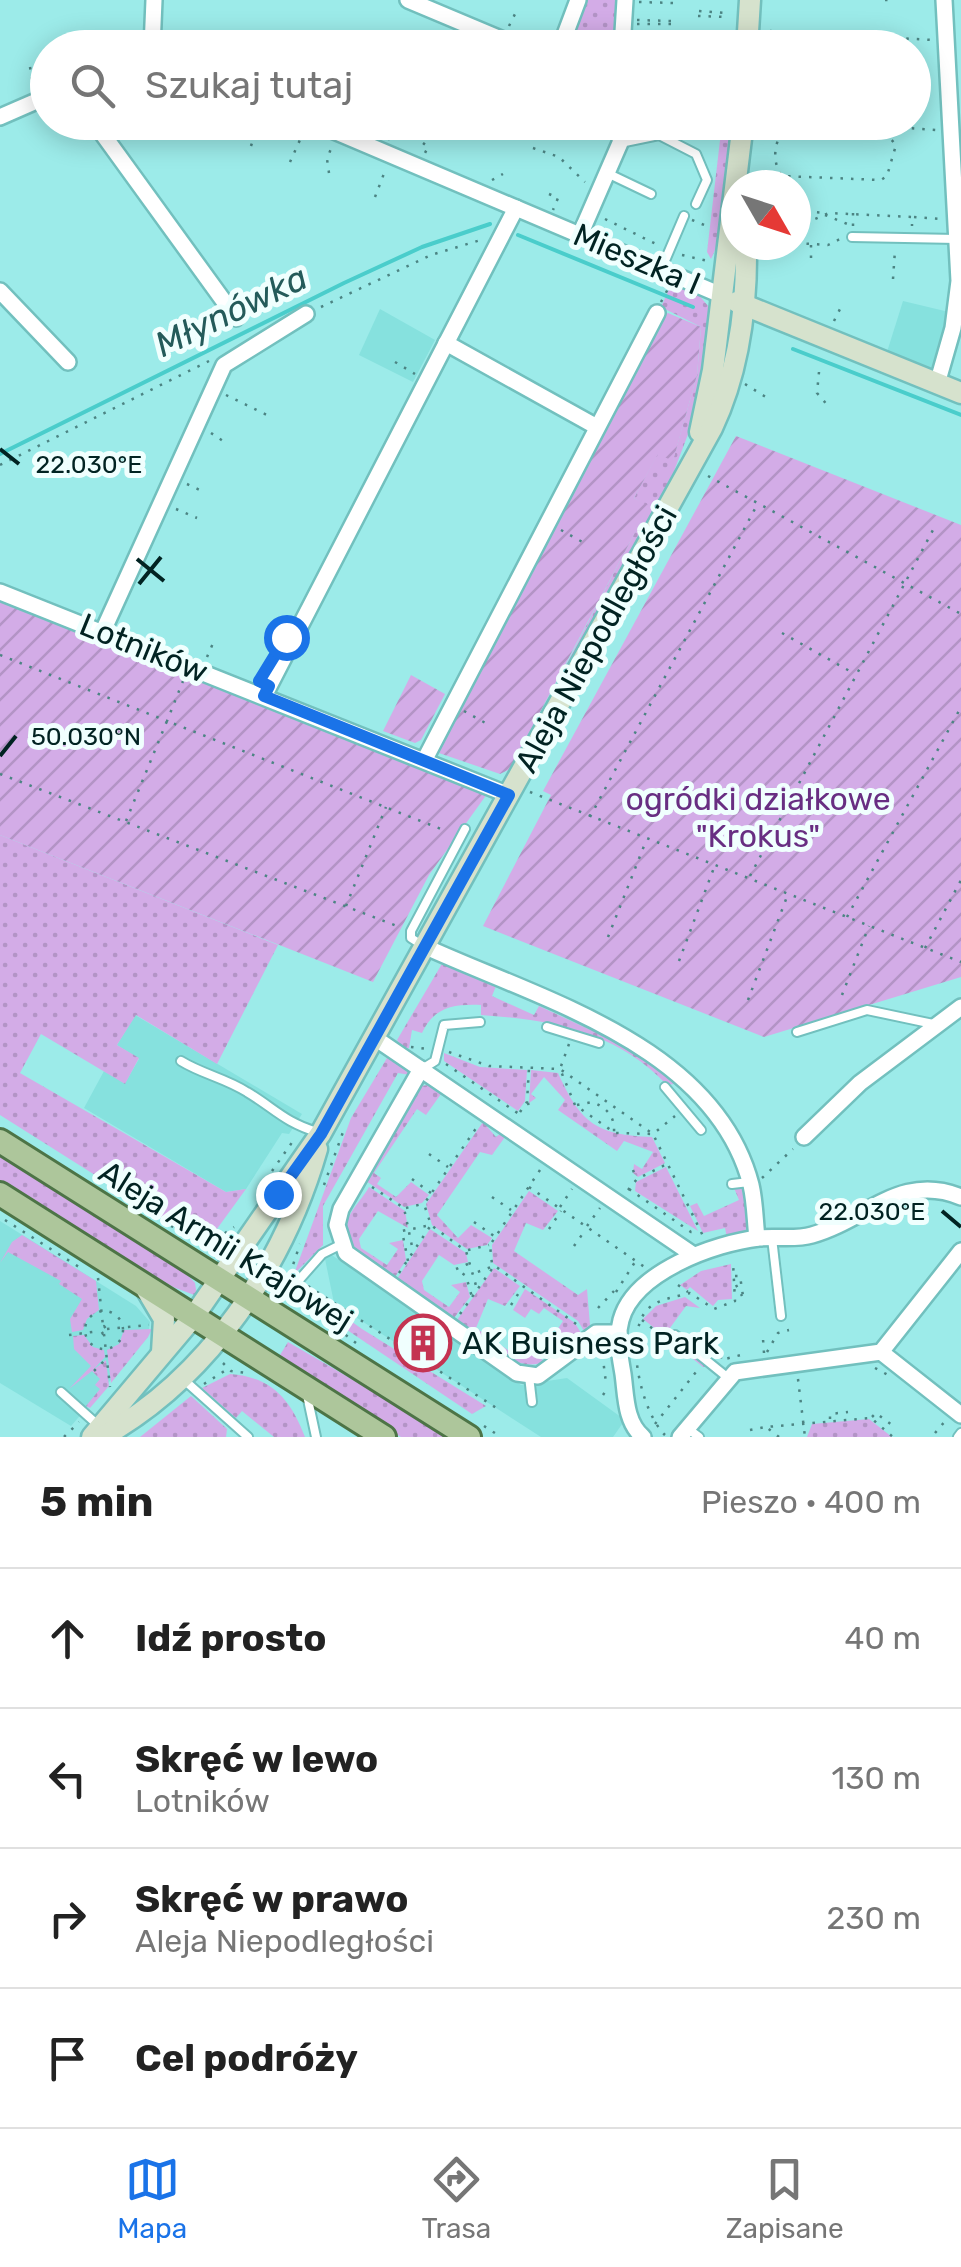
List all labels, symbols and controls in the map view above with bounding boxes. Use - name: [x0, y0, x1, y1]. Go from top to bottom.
- search box: [30, 30, 931, 140]
- icon: search: [65, 58, 120, 113]
- text: Szukaj tutaj: [145, 62, 353, 108]
- north arrow: [721, 170, 811, 260]
- street label: Mieszka I: [568, 215, 706, 303]
- water label: Młynówka: [148, 256, 314, 366]
- text: 22.030°E: [36, 450, 142, 479]
- street label: Aleja Niepodległości: [507, 499, 685, 779]
- street label: Lotników: [74, 605, 214, 691]
- route start: [264, 615, 310, 661]
- text: 50.030°N: [31, 722, 141, 751]
- park label: ogródki działkowe "Krokus": [625, 780, 891, 855]
- street label: Aleja Armii Krajowej: [92, 1153, 360, 1339]
- route end: [256, 1172, 302, 1218]
- text: 22.030°E: [819, 1197, 925, 1226]
- building icon: AK Buisness Park: [393, 1313, 453, 1373]
- place label: AK Buisness Park: [462, 1324, 720, 1362]
- text: 5 min: [40, 1477, 154, 1527]
- text: Pieszo · 400 m: [701, 1483, 921, 1521]
- icon: ahead: [40, 1611, 95, 1666]
- text: Idź prosto: [135, 1615, 327, 1661]
- text: 40 m: [845, 1619, 921, 1657]
- text: Skręć w lewo: [135, 1736, 378, 1782]
- icon: left: [40, 1751, 95, 1806]
- text: 130 m: [831, 1759, 921, 1797]
- text: Lotników: [135, 1782, 270, 1820]
- text: Skręć w prawo: [135, 1876, 408, 1922]
- icon: right: [40, 1891, 95, 1946]
- text: 230 m: [826, 1899, 921, 1937]
- text: Aleja Niepodległości: [135, 1922, 434, 1960]
- icon: arrive: [40, 2031, 95, 2086]
- text: Cel podróży: [135, 2035, 358, 2081]
- tab: Mapa: [117, 2152, 187, 2245]
- tab: Trasa: [422, 2152, 491, 2245]
- tab: Zapisane: [726, 2152, 844, 2245]

